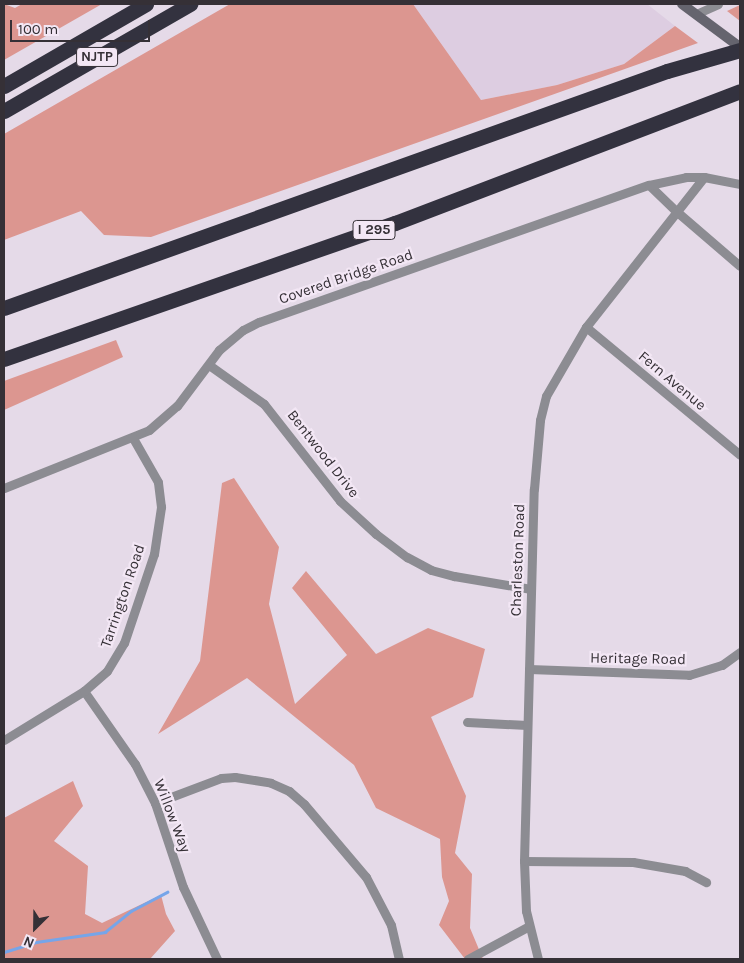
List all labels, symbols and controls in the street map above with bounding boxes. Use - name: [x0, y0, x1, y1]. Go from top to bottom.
- scale bar: [12, 10, 152, 42]
- text: 100 m: [18, 20, 58, 38]
- road number: NJTP: [76, 46, 118, 68]
- road number: I 295: [352, 218, 396, 242]
- street label: Covered Bridge Road: [277, 246, 415, 308]
- street label: Fern Avenue: [635, 348, 709, 414]
- street label: Bentwood Drive: [283, 407, 363, 501]
- street label: Charleston Road: [507, 503, 529, 617]
- street label: Tarrington Road: [97, 542, 149, 650]
- street label: Heritage Road: [590, 649, 686, 669]
- street label: Willow Way: [150, 777, 194, 855]
- north arrow: [10, 903, 60, 953]
- text: N: [21, 932, 37, 952]

